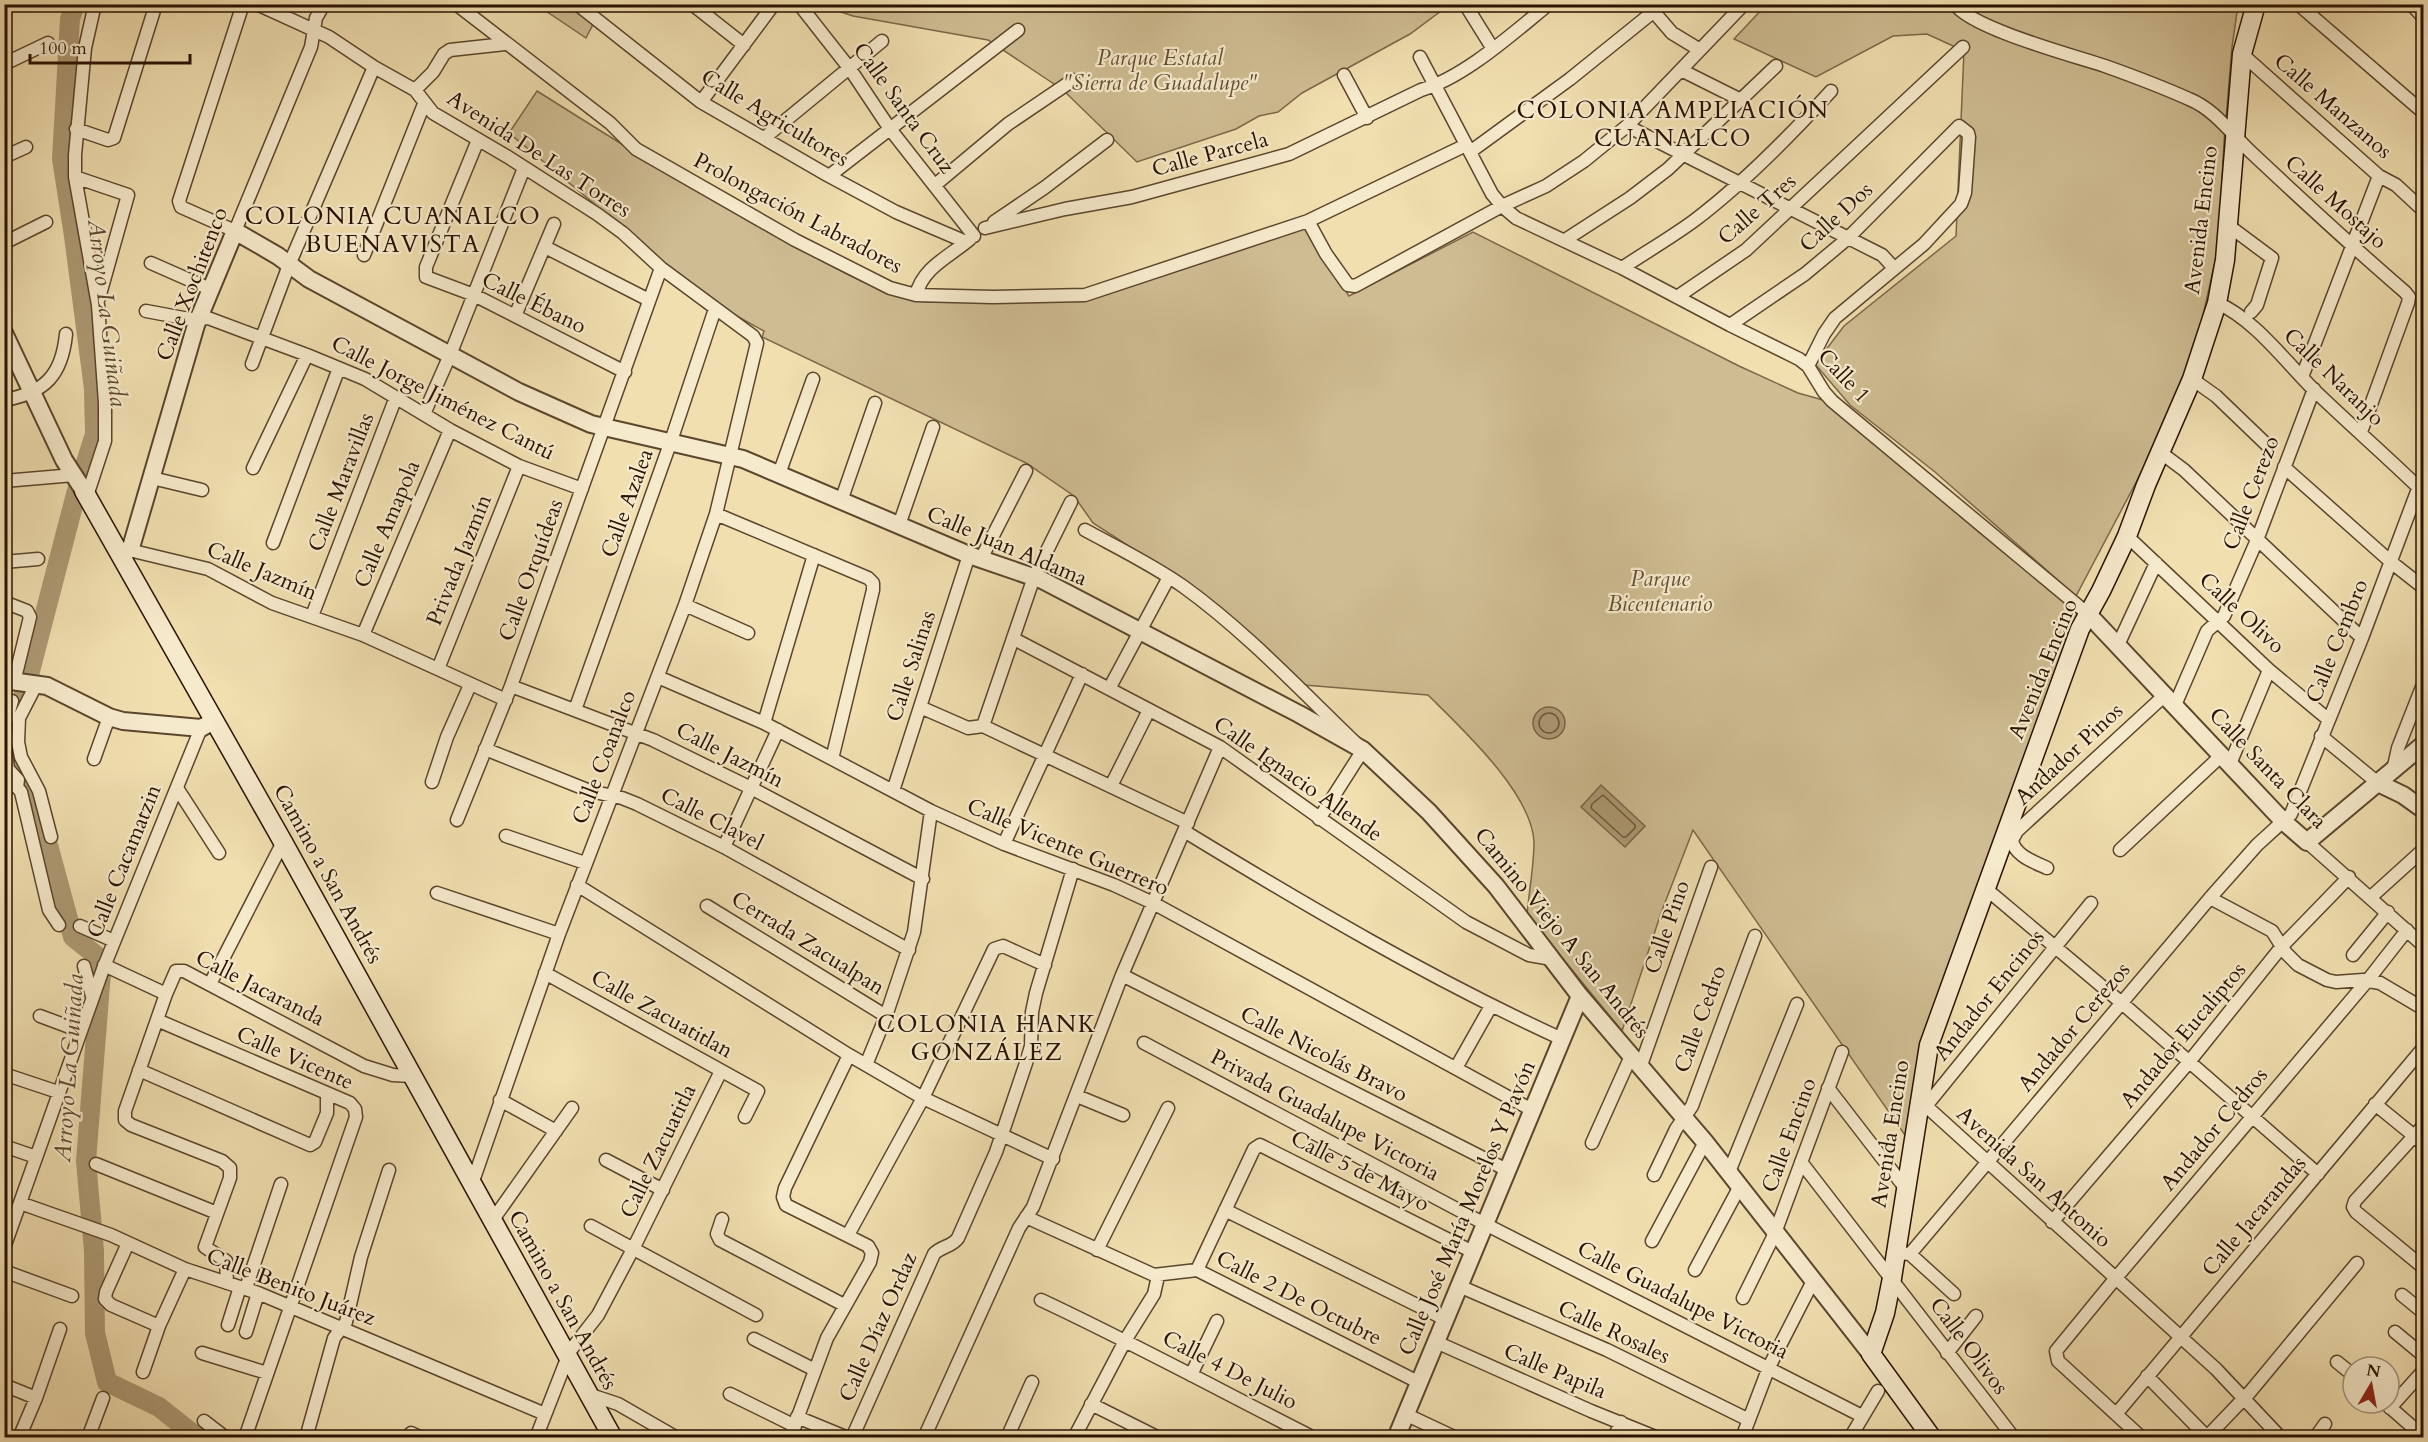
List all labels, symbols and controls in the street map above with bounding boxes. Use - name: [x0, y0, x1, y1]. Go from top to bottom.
- scale bar: [30, 27, 190, 65]
- text: 100 m: [39, 36, 87, 61]
- street label: Calle Santa Cruz: [846, 36, 962, 180]
- park label: Parque Estatal "Sierra de Guadalupe": [1063, 43, 1257, 98]
- street label: Calle Manzanos: [2268, 46, 2398, 166]
- street label: Calle Agricultores: [695, 62, 855, 174]
- street label: Avenida De Las Torres: [441, 83, 637, 225]
- district label: COLONIA AMPLIACIÓN CUANALCO: [1517, 94, 1829, 155]
- street label: Calle Parcela: [1149, 124, 1272, 184]
- street label: Avenida Encino: [2177, 144, 2225, 296]
- street label: Prolongación Labradores: [688, 145, 908, 281]
- street label: Calle Mostajo: [2278, 148, 2394, 256]
- street label: Calle Tres: [1711, 167, 1803, 251]
- street label: Calle Dos: [1793, 175, 1879, 259]
- district label: COLONIA CUANALCO BUENAVISTA: [245, 200, 541, 261]
- street label: Calle Xochitenco: [149, 203, 235, 365]
- water label: Arroyo La Guiñada: [79, 216, 135, 409]
- street label: Calle Ébano: [477, 265, 591, 341]
- street label: Calle Naranjo: [2277, 321, 2391, 433]
- street label: Calle Jorge Jiménez Cantú: [326, 328, 560, 468]
- street label: Calle 1: [1811, 342, 1877, 410]
- street label: Calle Maravillas: [301, 408, 381, 556]
- street label: Calle Cerezo: [2215, 432, 2287, 554]
- street label: Calle Azalea: [593, 444, 661, 561]
- street label: Calle Amapola: [347, 455, 428, 592]
- street label: Privada Jazmín: [419, 489, 499, 630]
- street label: Calle Orquídeas: [491, 495, 571, 645]
- street label: Calle Juan Aldama: [922, 499, 1092, 593]
- street label: Calle Jazmín: [202, 534, 322, 608]
- park label: Parque Bicentenario: [1607, 564, 1713, 619]
- street label: Calle Olivo: [2193, 565, 2292, 661]
- street label: Calle Cembro: [2299, 575, 2375, 707]
- street label: Avenida Encino: [2001, 594, 2085, 744]
- street label: Calle Salinas: [879, 607, 943, 725]
- street label: Calle Coanalco: [565, 686, 643, 828]
- street label: Andador Pinos: [2008, 696, 2130, 812]
- street label: Calle Santa Clara: [2202, 701, 2334, 836]
- street label: Calle Ignacio Allende: [1207, 709, 1389, 849]
- street label: Calle Jazmín: [671, 715, 790, 795]
- street label: Calle Cacamatzin: [80, 779, 169, 942]
- street label: Camino a San Andrés: [266, 779, 390, 969]
- street label: Calle Clavel: [655, 780, 769, 858]
- street label: Calle Vicente Guerrero: [962, 791, 1174, 903]
- street label: Camino Viejo A San Andrés: [1467, 821, 1657, 1045]
- street label: Calle Pino: [1637, 876, 1697, 978]
- street label: Cerrada Zacualpan: [726, 884, 891, 1003]
- street label: Andador Encinos: [1927, 923, 2051, 1067]
- street label: Calle Jacaranda: [190, 943, 330, 1034]
- street label: Andador Cerezos: [2011, 956, 2137, 1098]
- street label: Andador Eucaliptos: [2113, 956, 2253, 1114]
- street label: Calle Cedro: [1667, 961, 1733, 1077]
- street label: Calle Zacuatitlan: [586, 963, 739, 1066]
- water label: Arroyo La Guiñada: [46, 972, 92, 1164]
- street label: Calle Nicolás Bravo: [1235, 999, 1413, 1109]
- district label: COLONIA HANK GONZÁLEZ: [877, 1008, 1097, 1069]
- street label: Calle Vicente: [232, 1019, 358, 1097]
- street label: Privada Guadalupe Victoria: [1205, 1042, 1445, 1188]
- street label: Calle José María Morelos Y Pavón: [1391, 1056, 1543, 1360]
- street label: Avenida Encino: [1864, 1058, 1917, 1210]
- street label: Andador Cedros: [2153, 1061, 2275, 1197]
- street label: Calle Encino: [1754, 1073, 1824, 1197]
- street label: Calle Zacuatitla: [613, 1079, 704, 1223]
- street label: Avenida San Antonio: [1950, 1099, 2118, 1255]
- street label: Calle 5 de Mayo: [1285, 1123, 1435, 1219]
- street label: Calle Jacarandas: [2195, 1149, 2313, 1283]
- street label: Camino a San Andrés: [501, 1205, 625, 1395]
- street label: Calle Guadalupe Victoria: [1572, 1234, 1794, 1367]
- street label: Calle Benito Juárez: [202, 1241, 380, 1333]
- street label: Calle 2 De Octubre: [1211, 1243, 1387, 1353]
- street label: Calle Díaz Ordaz: [832, 1247, 924, 1407]
- street label: Calle Olivos: [1923, 1291, 2015, 1401]
- street label: Calle Rosales: [1553, 1293, 1675, 1371]
- street label: Calle 4 De Julio: [1157, 1323, 1303, 1417]
- street label: Calle Papila: [1499, 1336, 1611, 1406]
- north arrow: [2341, 1355, 2401, 1415]
- text: N: [2365, 1359, 2382, 1383]

